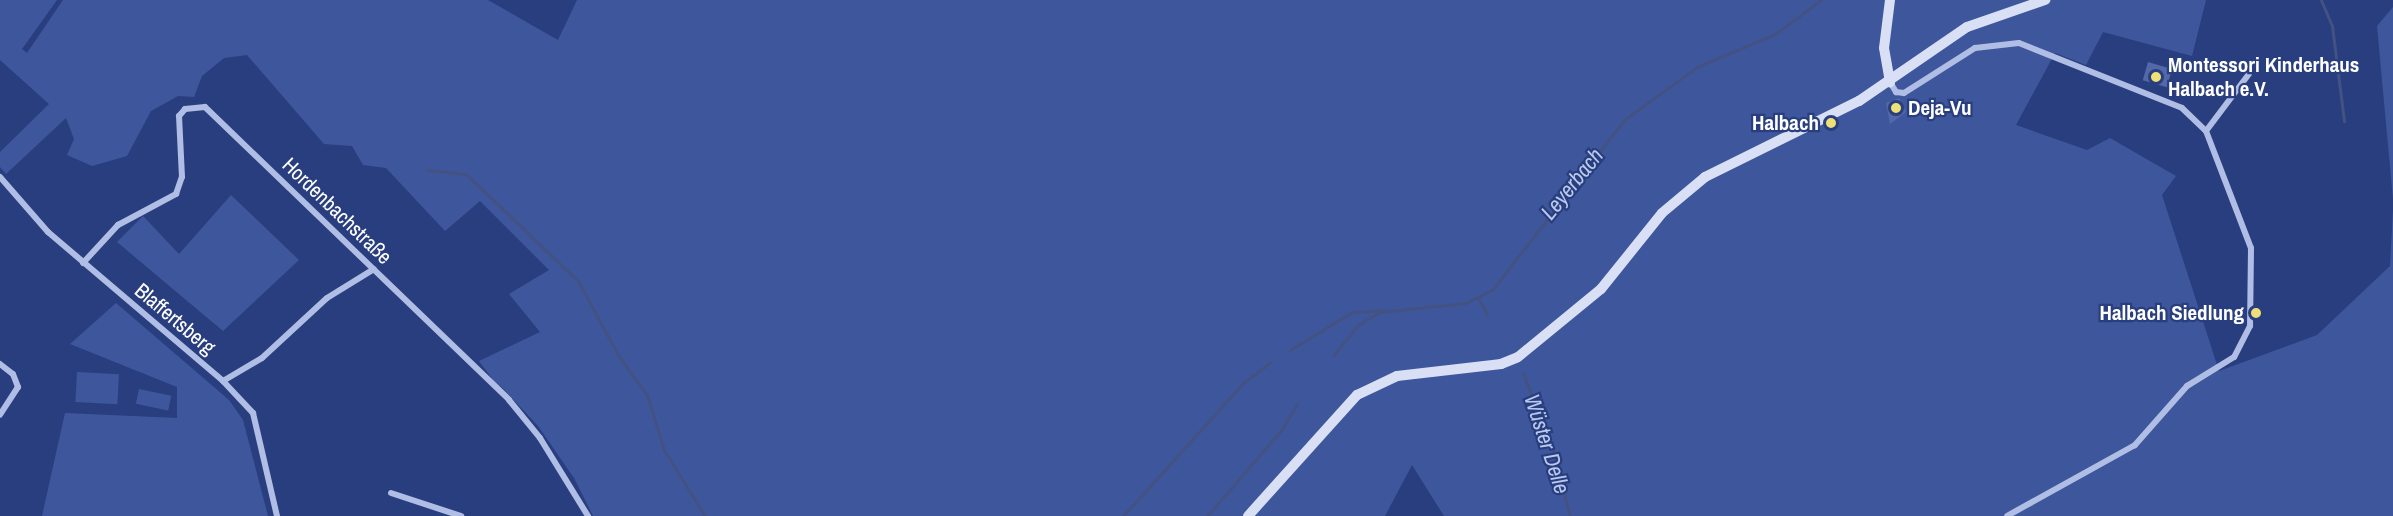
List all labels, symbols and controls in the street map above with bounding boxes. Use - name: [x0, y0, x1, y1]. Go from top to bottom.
- place label: Montessori Kinderhaus Halbach e.V.: [2168, 52, 2359, 102]
- marker: Montessori Kinderhaus Halbach e.V.: [2149, 70, 2163, 84]
- place label: Deja-Vu: [1908, 95, 1971, 121]
- marker: Deja-Vu: [1889, 101, 1903, 115]
- place label: Halbach: [1752, 110, 1819, 136]
- marker: Halbach: [1824, 116, 1838, 130]
- water label: Leyerbach: [1535, 143, 1609, 225]
- street label: Hordenbachstraße: [277, 152, 397, 270]
- street label: Blaffertsberg: [130, 278, 220, 360]
- place label: Halbach Siedlung: [2099, 300, 2244, 326]
- marker: Halbach Siedlung: [2249, 306, 2263, 320]
- water label: Wüster Delle: [1519, 391, 1575, 497]

